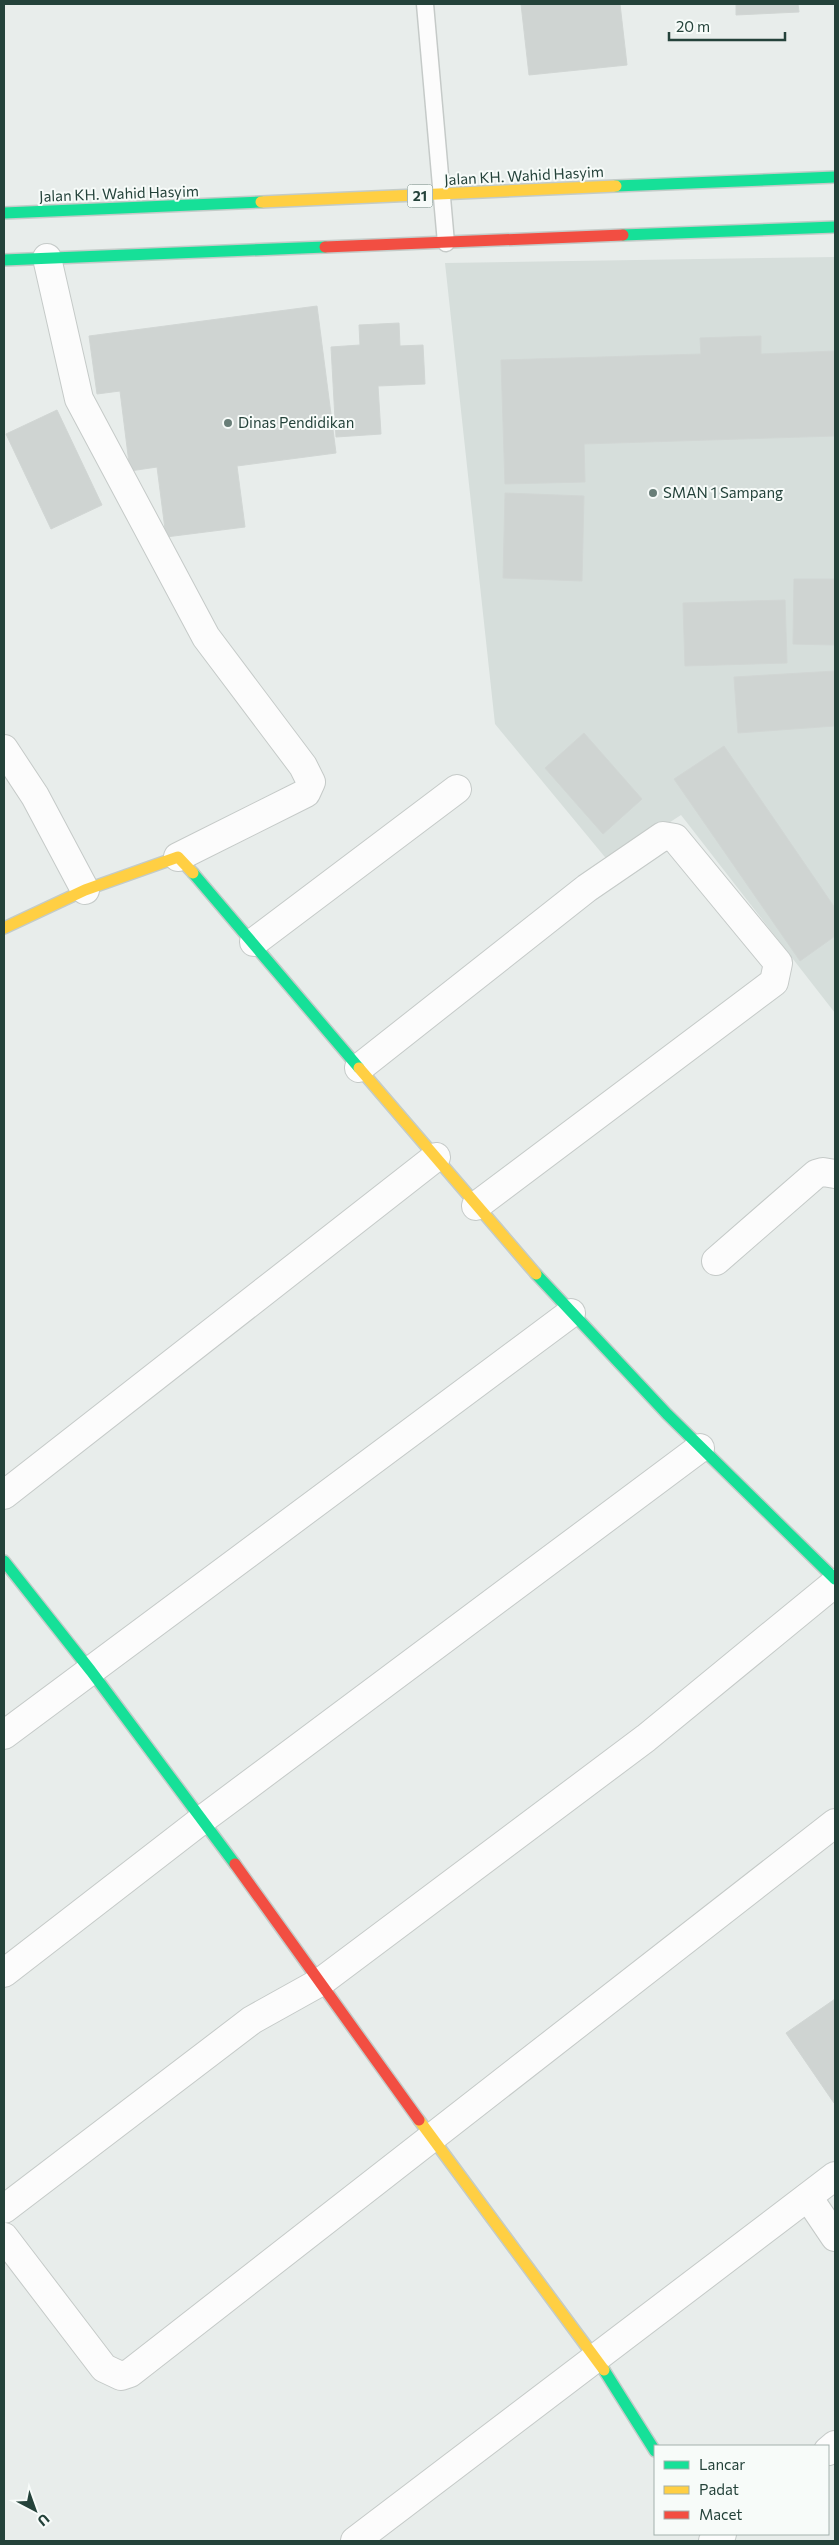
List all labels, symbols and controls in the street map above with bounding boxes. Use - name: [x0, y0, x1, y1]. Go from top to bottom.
- scale bar: [669, 10, 785, 42]
- text: 20 m: [676, 17, 710, 35]
- street label: Jalan KH. Wahid Hasyim: [444, 162, 604, 188]
- street label: Jalan KH. Wahid Hasyim: [39, 181, 199, 205]
- road number: 21: [408, 185, 432, 208]
- place label: Dinas Pendidikan: [238, 413, 354, 431]
- marker: Dinas Pendidikan: [222, 417, 234, 429]
- place label: SMAN 1 Sampang: [663, 483, 783, 501]
- marker: SMAN 1 Sampang: [647, 487, 659, 499]
- legend: [654, 2445, 829, 2535]
- text: Lancar: [699, 2455, 745, 2473]
- text: Padat: [699, 2480, 739, 2498]
- north arrow: [10, 2485, 60, 2535]
- text: Macet: [699, 2505, 742, 2523]
- text: U: [34, 2510, 53, 2530]

